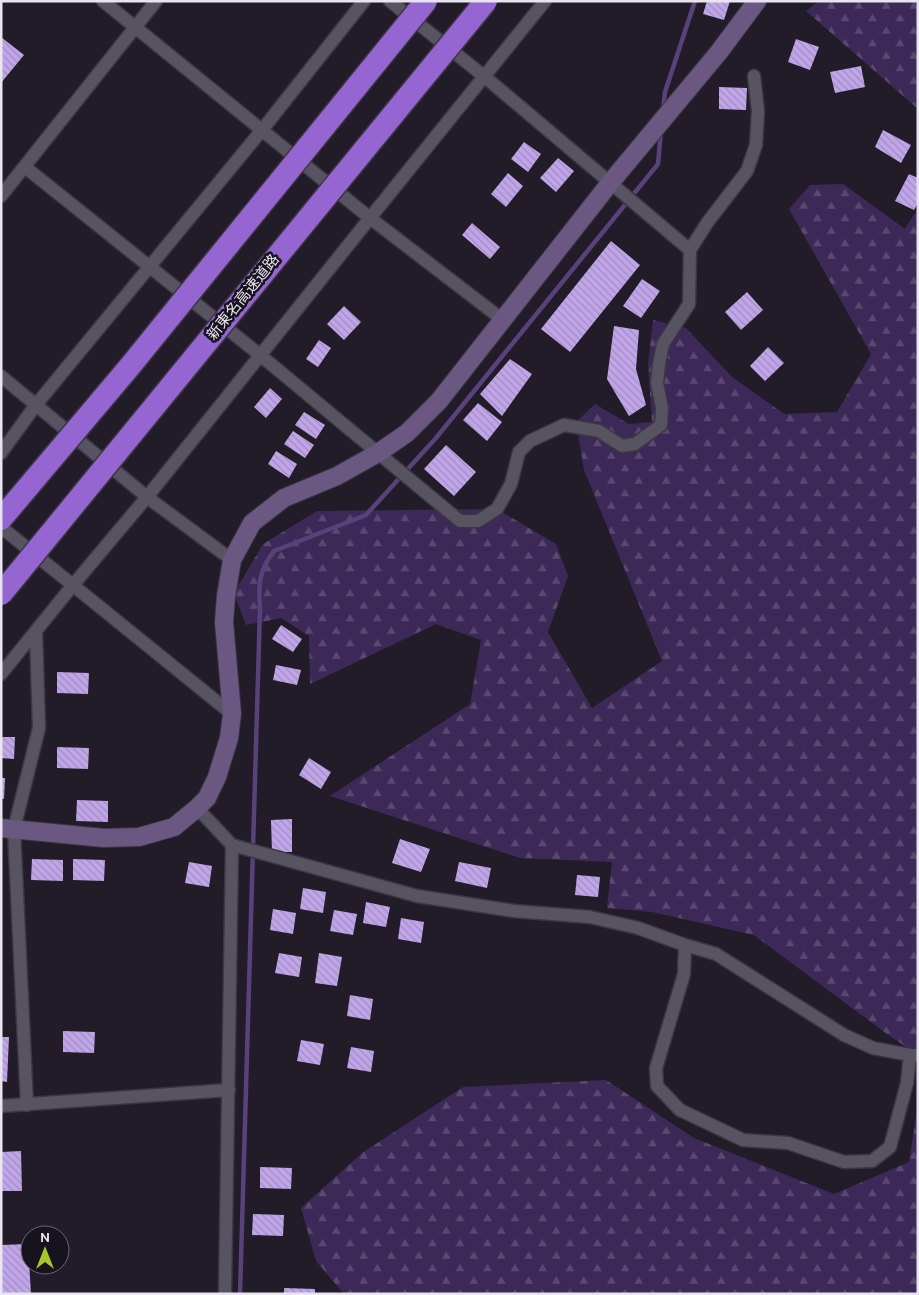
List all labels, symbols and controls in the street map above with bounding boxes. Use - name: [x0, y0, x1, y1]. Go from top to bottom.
- street label: 新東名高速道路: [204, 251, 284, 345]
- north arrow: [20, 1225, 70, 1275]
- text: N: [40, 1230, 50, 1247]

